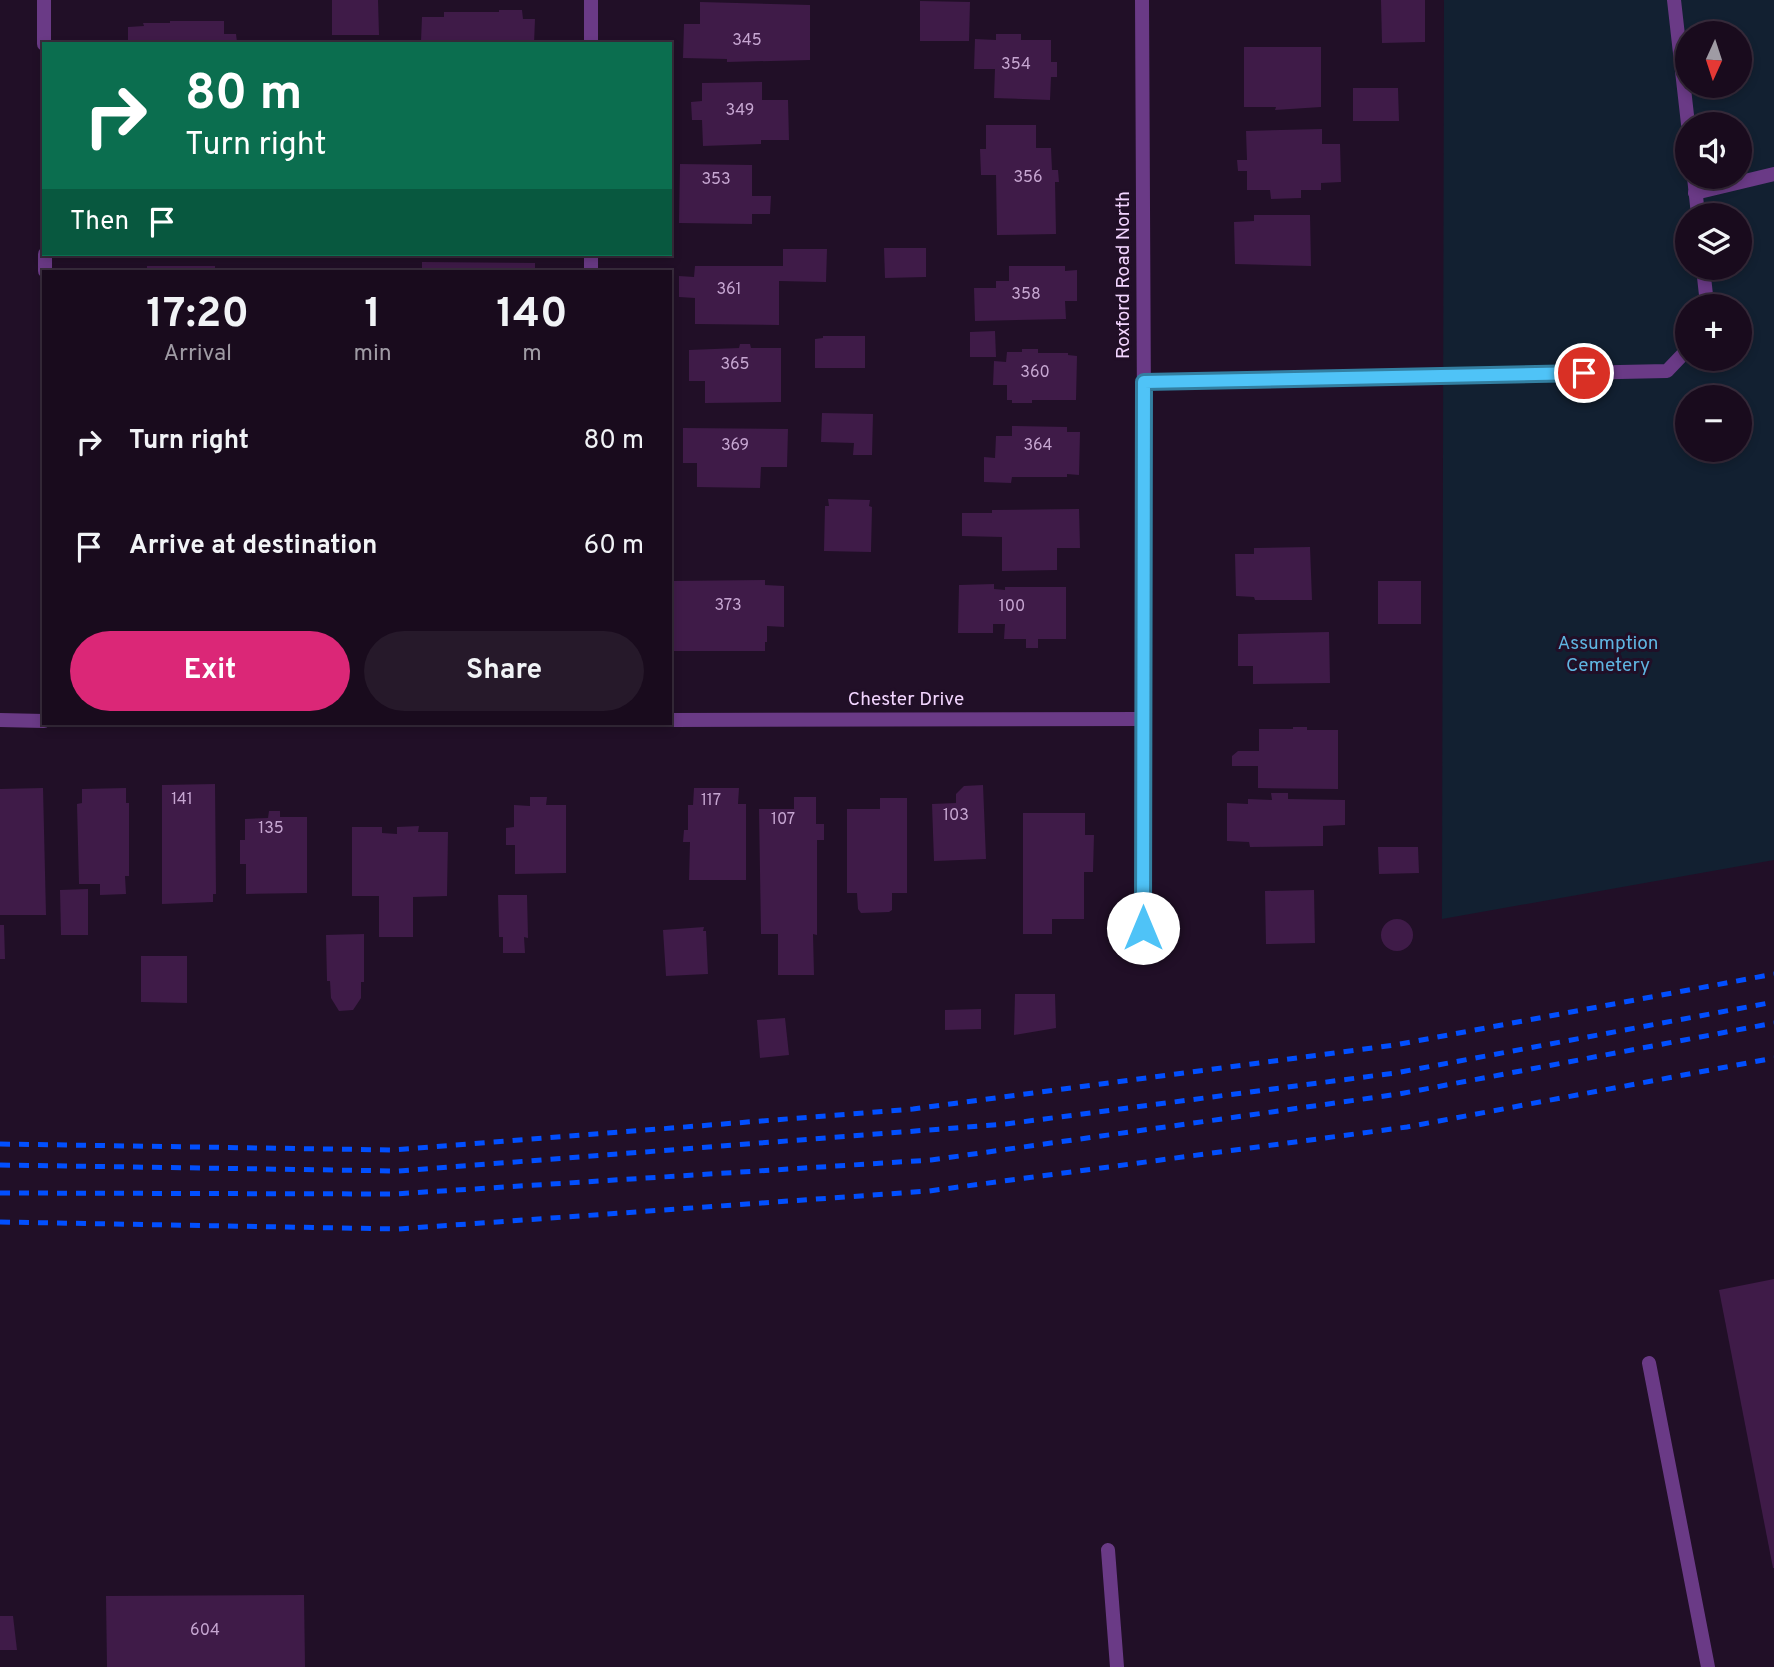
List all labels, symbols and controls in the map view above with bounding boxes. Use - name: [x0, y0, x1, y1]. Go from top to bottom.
- north arrow: [1675, 21, 1752, 98]
- map controls: [1675, 21, 1752, 462]
- house number: 345: [732, 31, 762, 51]
- house number: 354: [1001, 55, 1031, 75]
- text: 80 m: [185, 65, 302, 127]
- icon: right: [70, 70, 161, 161]
- house number: 349: [726, 101, 754, 121]
- button: sound: [1675, 112, 1752, 189]
- text: Turn right: [185, 126, 327, 166]
- house number: 356: [1013, 168, 1043, 188]
- house number: 353: [701, 170, 731, 190]
- street label: Roxford Road North: [1112, 191, 1136, 359]
- icon: arrive: [143, 203, 181, 241]
- button: layers: [1675, 203, 1752, 280]
- text: Then: [70, 206, 129, 239]
- house number: 361: [716, 280, 742, 300]
- house number: 358: [1011, 285, 1041, 305]
- text: 17:20: [146, 289, 249, 342]
- text: 1: [364, 289, 381, 342]
- text: 140: [496, 289, 568, 342]
- button: +: [1675, 294, 1752, 371]
- text: Arrival: [163, 340, 232, 369]
- text: min: [354, 340, 392, 369]
- text: m: [522, 340, 542, 369]
- pin: [1554, 343, 1614, 403]
- icon: arrive: [1565, 354, 1603, 392]
- house number: 365: [720, 355, 750, 375]
- house number: 360: [1020, 363, 1050, 383]
- button: −: [1675, 385, 1752, 462]
- icon: right: [70, 423, 108, 461]
- text: Turn right: [129, 425, 249, 458]
- text: 80 m: [584, 425, 644, 458]
- house number: 369: [721, 436, 749, 456]
- house number: 364: [1023, 436, 1053, 456]
- icon: arrive: [70, 528, 108, 566]
- text: Arrive at destination: [129, 530, 377, 563]
- text: 60 m: [584, 530, 644, 563]
- house number: 373: [714, 596, 742, 616]
- house number: 100: [999, 597, 1025, 617]
- button: Exit: [70, 631, 350, 711]
- button: Share: [364, 631, 644, 711]
- park label: Assumption Cemetery: [1558, 632, 1659, 678]
- street label: Chester Drive: [848, 688, 964, 712]
- house number: 141: [171, 790, 193, 810]
- house number: 117: [701, 791, 721, 811]
- house number: 103: [943, 806, 969, 826]
- house number: 107: [771, 810, 795, 830]
- house number: 135: [258, 819, 284, 839]
- position arrow: [1106, 891, 1180, 965]
- house number: 604: [190, 1621, 220, 1641]

